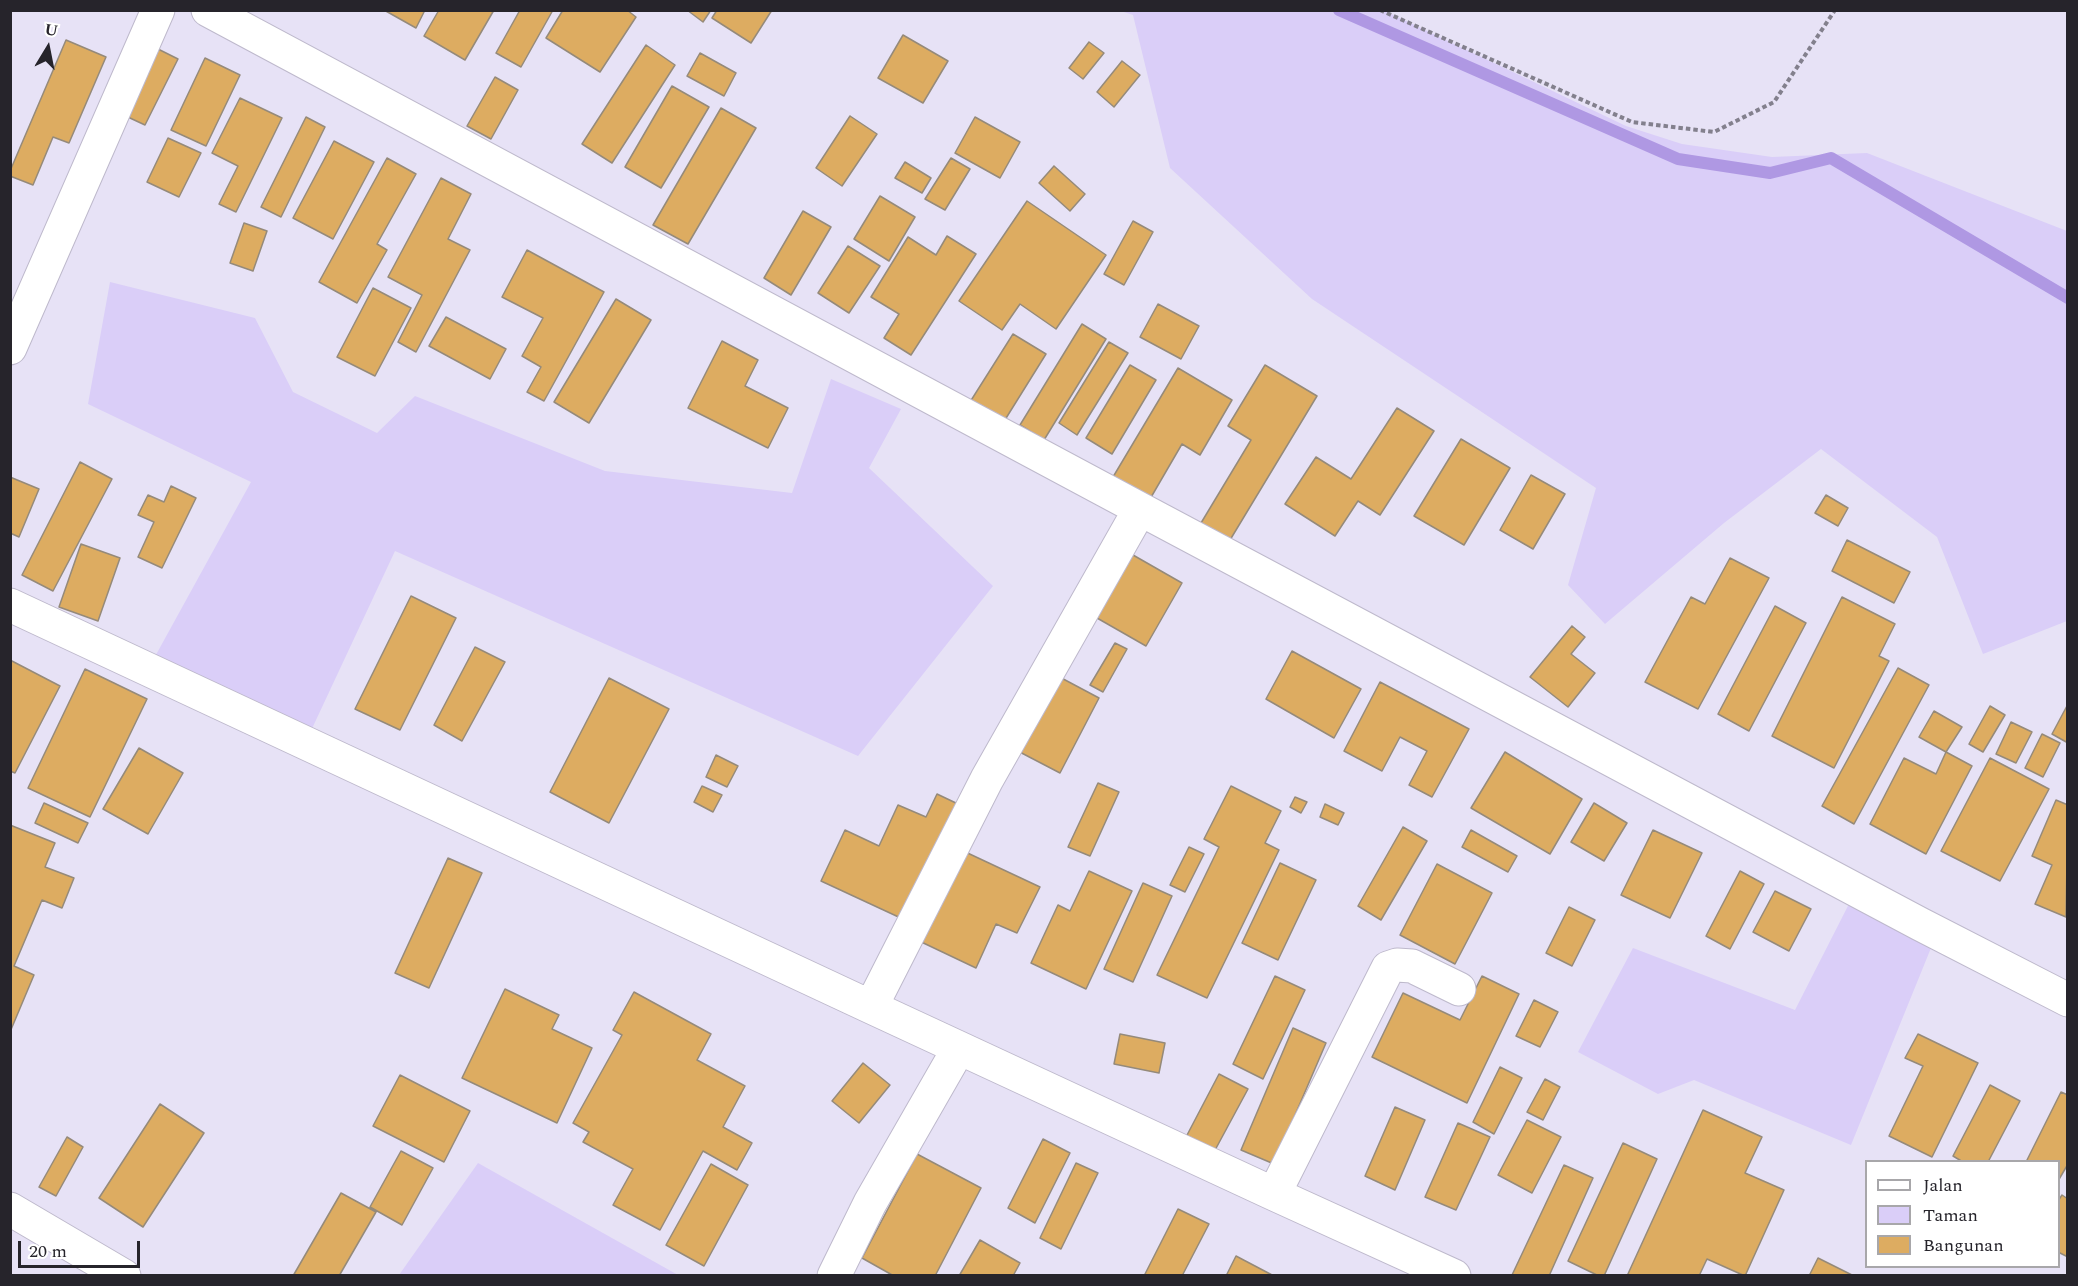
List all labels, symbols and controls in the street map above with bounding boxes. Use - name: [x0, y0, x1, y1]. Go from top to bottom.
- text: U: [42, 17, 60, 43]
- north arrow: [18, 18, 78, 78]
- legend: [1865, 1160, 2060, 1268]
- text: Jalan: [1923, 1172, 1963, 1199]
- text: Taman: [1923, 1202, 1978, 1229]
- scale bar: [21, 1229, 142, 1267]
- text: Bangunan: [1923, 1232, 2004, 1259]
- text: 20 m: [29, 1238, 67, 1265]

